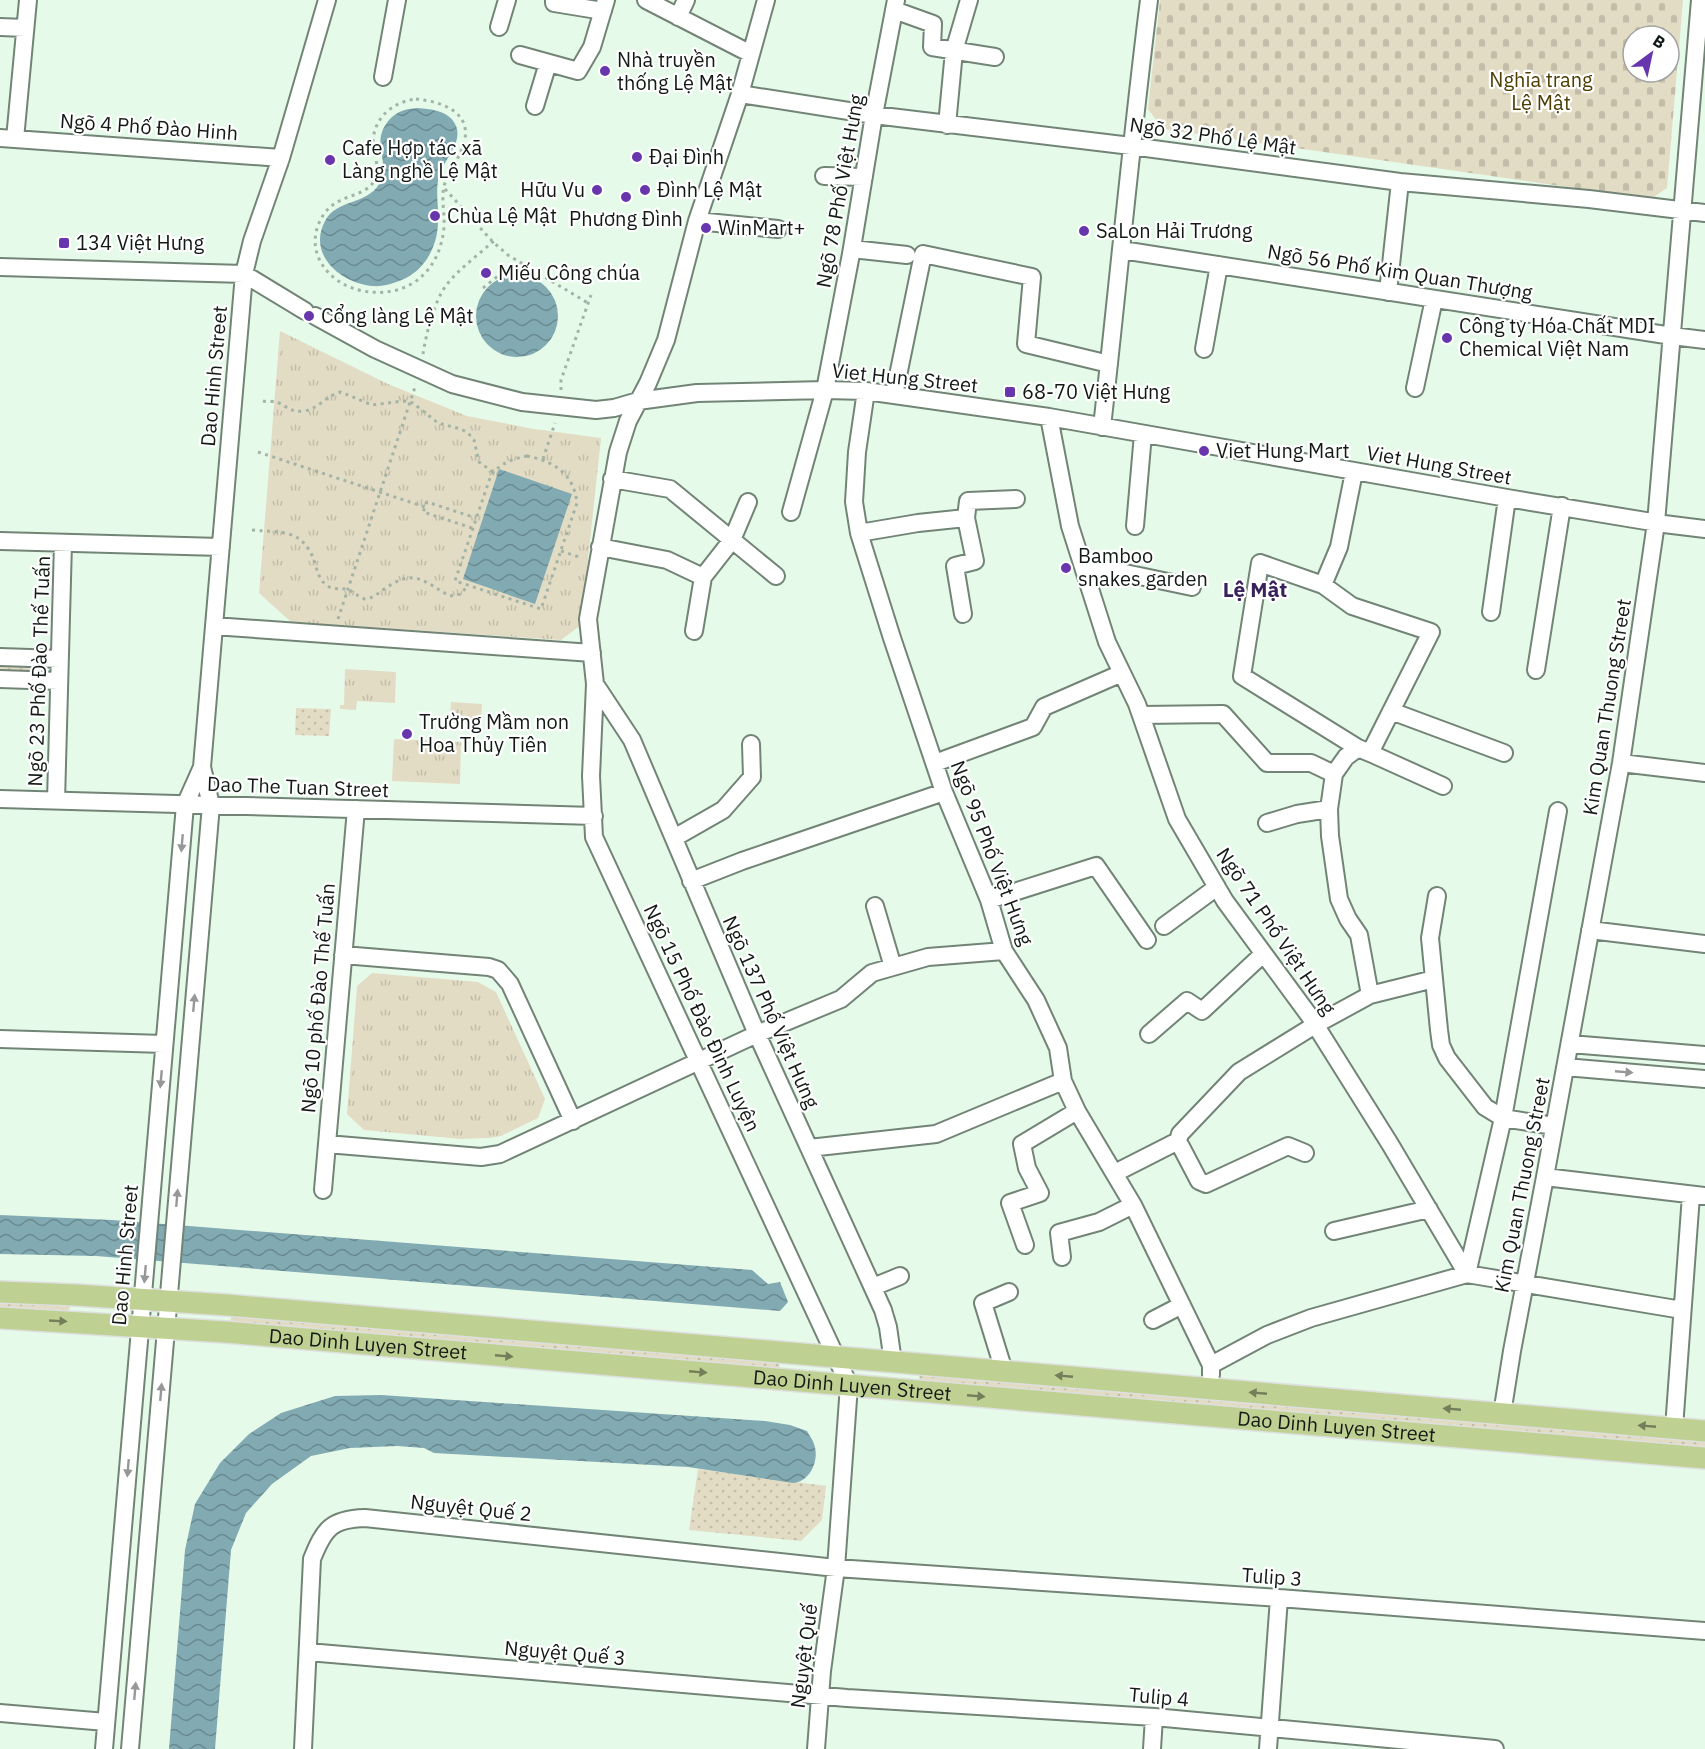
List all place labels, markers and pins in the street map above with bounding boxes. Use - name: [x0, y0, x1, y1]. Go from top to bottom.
- place label: Nhà truyền thống Lệ Mật: [617, 46, 733, 96]
- marker: Nhà truyền thống Lệ Mật: [598, 64, 612, 78]
- place label: Cafe Hợp tác xã Làng nghề Lệ Mật: [342, 134, 498, 184]
- place label: Đại Đình: [649, 143, 724, 170]
- marker: Đại Đình: [630, 150, 644, 164]
- marker: Cafe Hợp tác xã Làng nghề Lệ Mật: [323, 153, 337, 167]
- place label: Hữu Vu: [520, 176, 585, 203]
- place label: Đình Lệ Mật: [657, 176, 762, 203]
- marker: Hữu Vu: [590, 183, 604, 197]
- marker: Đình Lệ Mật: [638, 183, 652, 197]
- marker: Phương Đình: [619, 190, 633, 204]
- place label: Chùa Lệ Mật: [447, 202, 557, 229]
- place label: Phương Đình: [569, 205, 683, 232]
- marker: Chùa Lệ Mật: [428, 209, 442, 223]
- place label: WinMart+: [718, 214, 806, 241]
- place label: SaLon Hải Trương: [1096, 217, 1253, 244]
- marker: WinMart+: [699, 221, 713, 235]
- marker: SaLon Hải Trương: [1077, 224, 1091, 238]
- place label: 134 Việt Hưng: [76, 229, 204, 256]
- marker: 134 Việt Hưng: [57, 236, 71, 250]
- place label: Miếu Công chúa: [498, 259, 640, 286]
- marker: Miếu Công chúa: [479, 266, 493, 280]
- place label: Cổng làng Lệ Mật: [321, 302, 473, 329]
- marker: Cổng làng Lệ Mật: [302, 309, 316, 323]
- place label: Công ty Hóa Chất MDI Chemical Việt Nam: [1459, 312, 1656, 362]
- marker: Công ty Hóa Chất MDI Chemical Việt Nam: [1440, 331, 1454, 345]
- place label: 68-70 Việt Hưng: [1022, 378, 1170, 405]
- marker: 68-70 Việt Hưng: [1003, 385, 1017, 399]
- place label: Viet Hung Mart: [1216, 437, 1349, 464]
- marker: Viet Hung Mart: [1197, 444, 1211, 458]
- place label: Bamboo snakes garden: [1078, 542, 1208, 592]
- marker: Bamboo snakes garden: [1059, 561, 1073, 575]
- place label: Trường Mầm non Hoa Thủy Tiên: [419, 708, 569, 758]
- marker: Trường Mầm non Hoa Thủy Tiên: [400, 727, 414, 741]

